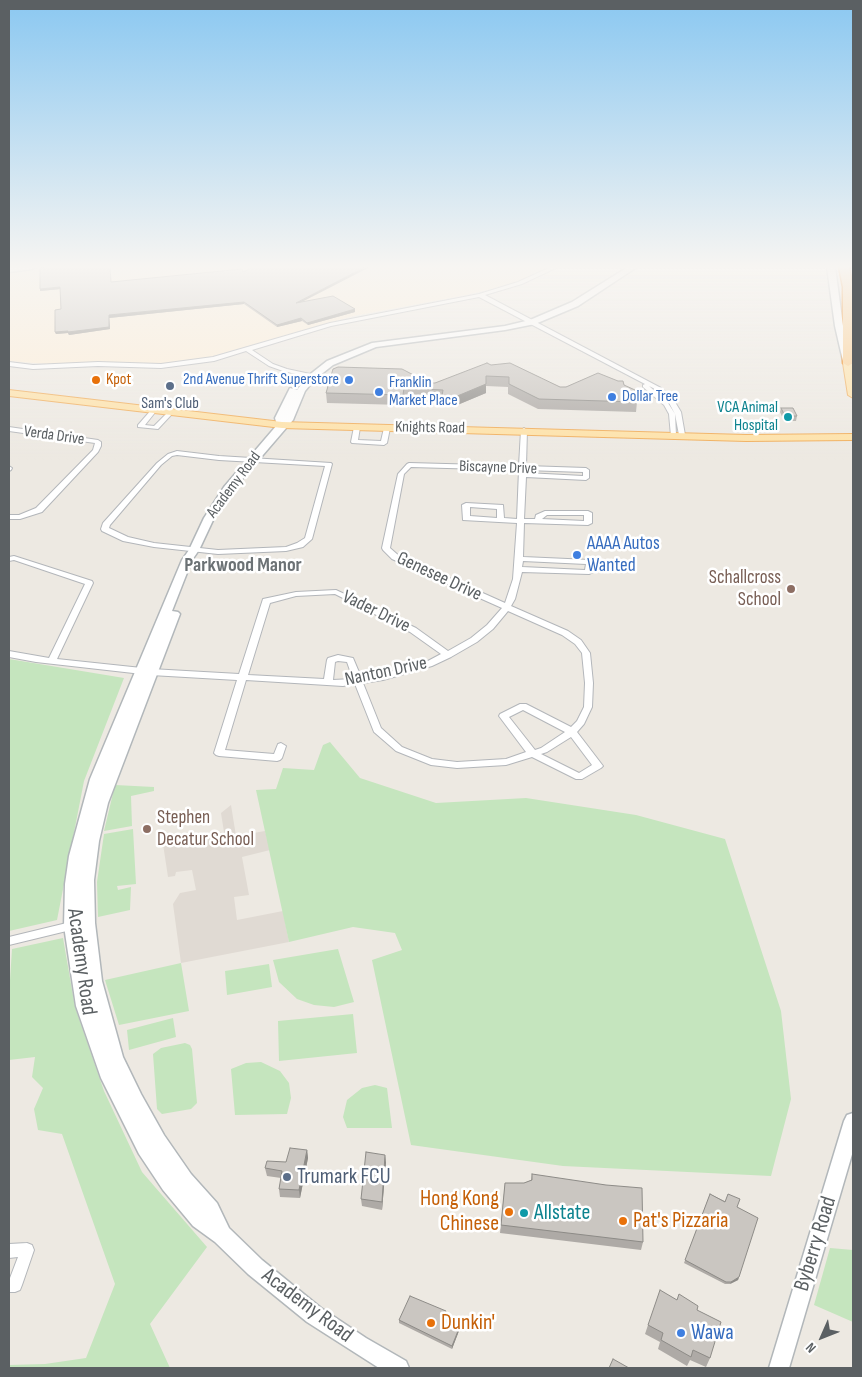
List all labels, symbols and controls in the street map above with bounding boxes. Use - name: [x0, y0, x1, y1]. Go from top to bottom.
- place label: Kpot: [106, 370, 131, 390]
- place label: 2nd Avenue Thrift Superstore: [183, 370, 339, 390]
- place label: Franklin Market Place: [389, 373, 458, 411]
- marker: Kpot: [90, 374, 102, 386]
- marker: 2nd Avenue Thrift Superstore: [343, 374, 355, 386]
- marker: Sam's Club: [164, 380, 176, 392]
- marker: Franklin Market Place: [373, 386, 385, 398]
- place label: Dollar Tree: [622, 387, 678, 407]
- marker: Dollar Tree: [606, 391, 618, 403]
- place label: Sam's Club: [141, 394, 199, 414]
- place label: VCA Animal Hospital: [717, 398, 778, 436]
- marker: VCA Animal Hospital: [782, 411, 794, 423]
- street label: Knights Road: [395, 418, 465, 438]
- street label: Verda Drive: [23, 422, 85, 450]
- street label: Academy Road: [203, 448, 265, 522]
- street label: Biscayne Drive: [459, 457, 537, 479]
- place label: AAAA Autos Wanted: [587, 533, 660, 577]
- street label: Genesee Drive: [393, 547, 485, 607]
- marker: AAAA Autos Wanted: [571, 549, 583, 561]
- district label: Parkwood Manor: [184, 554, 302, 578]
- place label: Schallcross School: [709, 567, 781, 611]
- marker: Schallcross School: [785, 583, 797, 595]
- street label: Vader Drive: [338, 586, 414, 638]
- street label: Nanton Drive: [343, 652, 429, 692]
- place label: Stephen Decatur School: [157, 807, 254, 851]
- marker: Stephen Decatur School: [141, 823, 153, 835]
- street label: Academy Road: [60, 907, 102, 1017]
- place label: Trumark FCU: [297, 1164, 391, 1190]
- marker: Trumark FCU: [281, 1171, 293, 1183]
- place label: Hong Kong Chinese: [420, 1186, 499, 1238]
- street label: Byberry Road: [789, 1194, 843, 1294]
- place label: Allstate: [534, 1200, 590, 1226]
- marker: Hong Kong Chinese: [503, 1206, 515, 1218]
- marker: Allstate: [518, 1207, 530, 1219]
- place label: Pat's Pizzaria: [633, 1208, 729, 1234]
- marker: Pat's Pizzaria: [617, 1215, 629, 1227]
- street label: Academy Road: [256, 1263, 358, 1349]
- place label: Dunkin': [441, 1310, 495, 1336]
- north arrow: [797, 1312, 847, 1362]
- marker: Dunkin': [425, 1317, 437, 1329]
- place label: Wawa: [691, 1320, 734, 1346]
- marker: Wawa: [675, 1327, 687, 1339]
- text: N: [802, 1339, 820, 1356]

